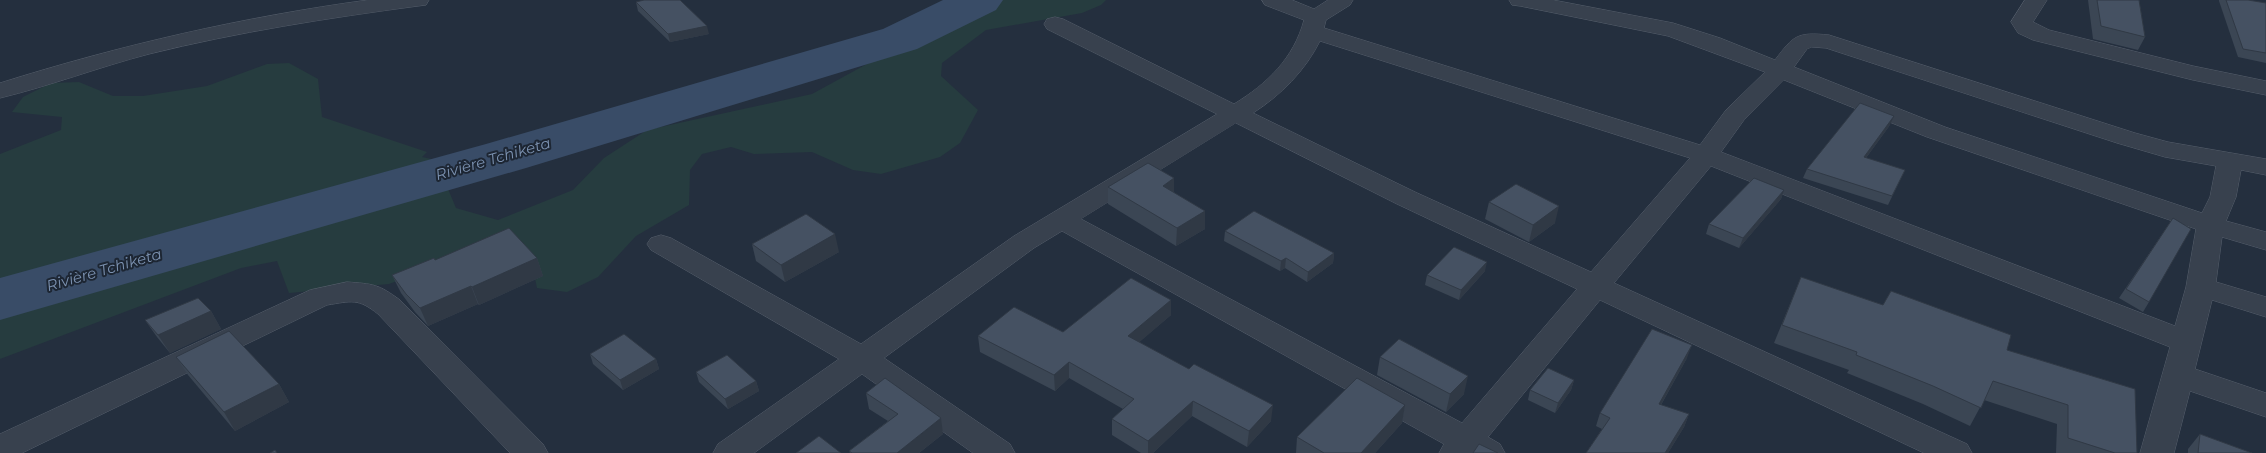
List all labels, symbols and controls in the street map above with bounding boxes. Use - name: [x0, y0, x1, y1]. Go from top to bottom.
- water label: Rivière Tchiketa: [433, 133, 553, 184]
- water label: Rivière Tchiketa: [44, 244, 164, 295]

